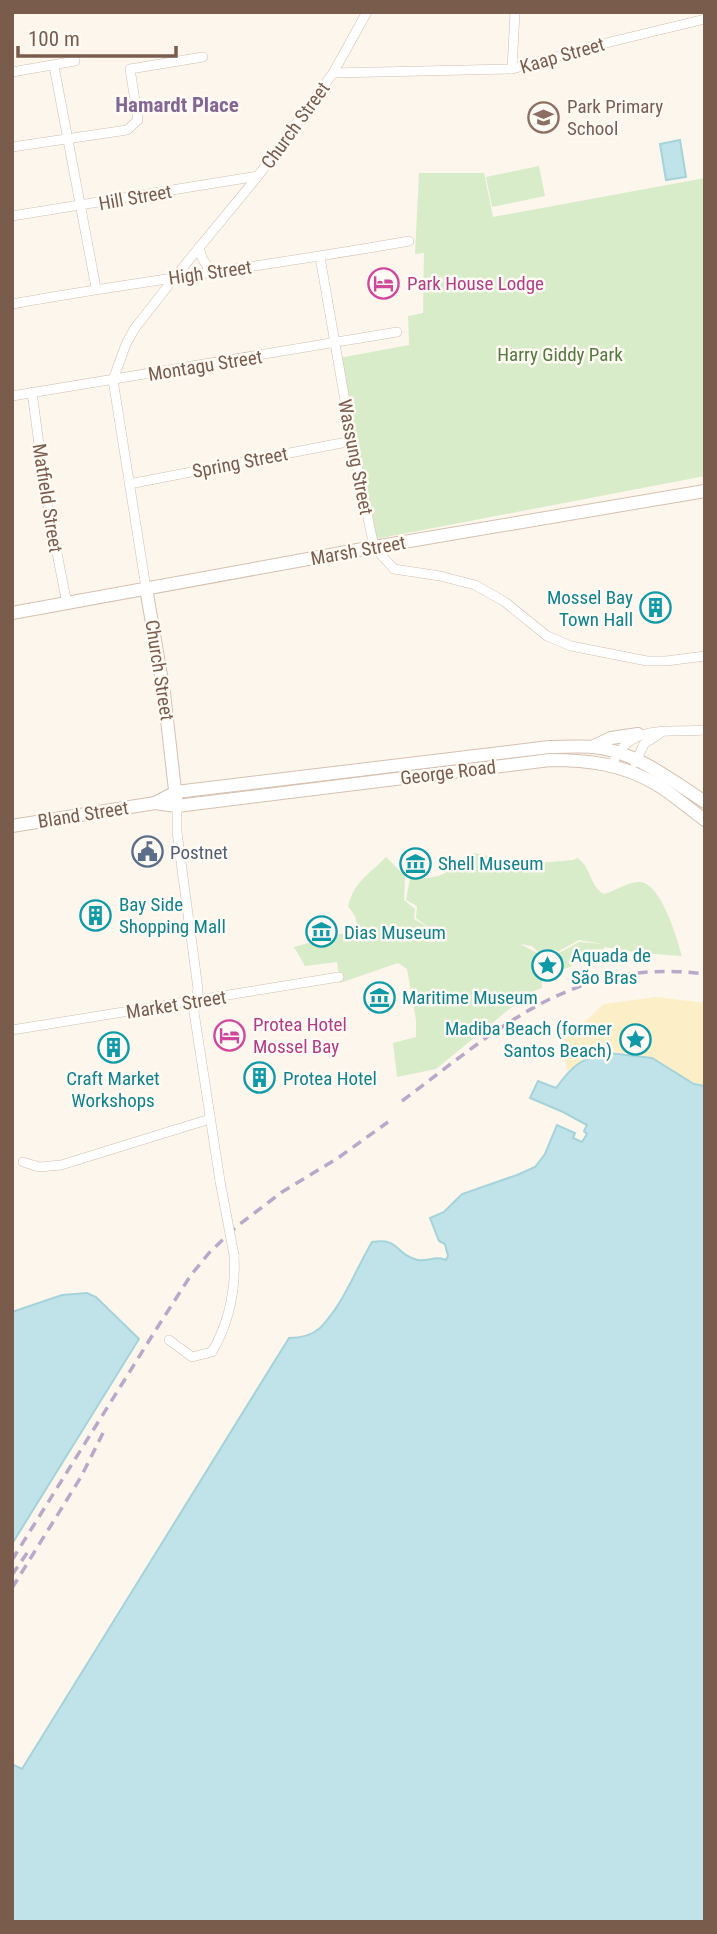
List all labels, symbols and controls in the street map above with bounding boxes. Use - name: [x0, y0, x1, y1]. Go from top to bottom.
- scale bar: [18, 14, 175, 58]
- text: 100 m: [28, 27, 80, 51]
- street label: Kaap Street: [517, 32, 607, 79]
- street label: Church Street: [256, 77, 335, 173]
- district label: Hamardt Place: [115, 93, 239, 117]
- place label: Park Primary School: [567, 95, 663, 140]
- school or university icon: Park Primary School: [527, 100, 561, 134]
- street label: Hill Street: [97, 180, 173, 215]
- street label: High Street: [167, 255, 253, 290]
- hotel icon: Park House Lodge: [367, 266, 401, 300]
- place label: Park House Lodge: [407, 272, 544, 295]
- park label: Harry Giddy Park: [497, 343, 623, 366]
- street label: Montagu Street: [146, 345, 264, 386]
- street label: Wassung Street: [333, 397, 378, 517]
- street label: Matfield Street: [28, 442, 67, 554]
- street label: Spring Street: [190, 442, 290, 483]
- street label: Marsh Street: [309, 531, 407, 570]
- place label: Mossel Bay Town Hall: [547, 586, 633, 631]
- building icon: Mossel Bay Town Hall: [639, 591, 673, 625]
- street label: Church Street: [140, 618, 179, 722]
- street label: George Road: [399, 755, 497, 790]
- street label: Bland Street: [36, 796, 130, 833]
- public building icon: Postnet: [130, 835, 164, 869]
- place label: Postnet: [170, 841, 228, 864]
- museum icon: Shell Museum: [398, 846, 432, 880]
- place label: Shell Museum: [438, 852, 544, 875]
- place label: Bay Side Shopping Mall: [119, 893, 226, 938]
- building icon: Bay Side Shopping Mall: [79, 898, 113, 932]
- museum icon: Dias Museum: [304, 915, 338, 949]
- place label: Dias Museum: [344, 921, 446, 944]
- place label: Aquada de São Bras: [571, 944, 651, 989]
- place icon: Aquada de São Bras: [531, 949, 565, 983]
- museum icon: Maritime Museum: [362, 980, 396, 1014]
- street label: Market Street: [124, 985, 228, 1024]
- place label: Maritime Museum: [402, 986, 538, 1009]
- place label: Protea Hotel Mossel Bay: [253, 1013, 347, 1058]
- place label: Madiba Beach (former Santos Beach): [445, 1017, 612, 1062]
- hotel icon: Protea Hotel Mossel Bay: [213, 1018, 247, 1052]
- place icon: Madiba Beach (former Santos Beach): [618, 1022, 652, 1056]
- building icon: Craft Market Workshops: [96, 1030, 130, 1064]
- building icon: Protea Hotel: [243, 1061, 277, 1095]
- place label: Craft Market Workshops: [66, 1067, 160, 1112]
- place label: Protea Hotel: [283, 1067, 377, 1090]

